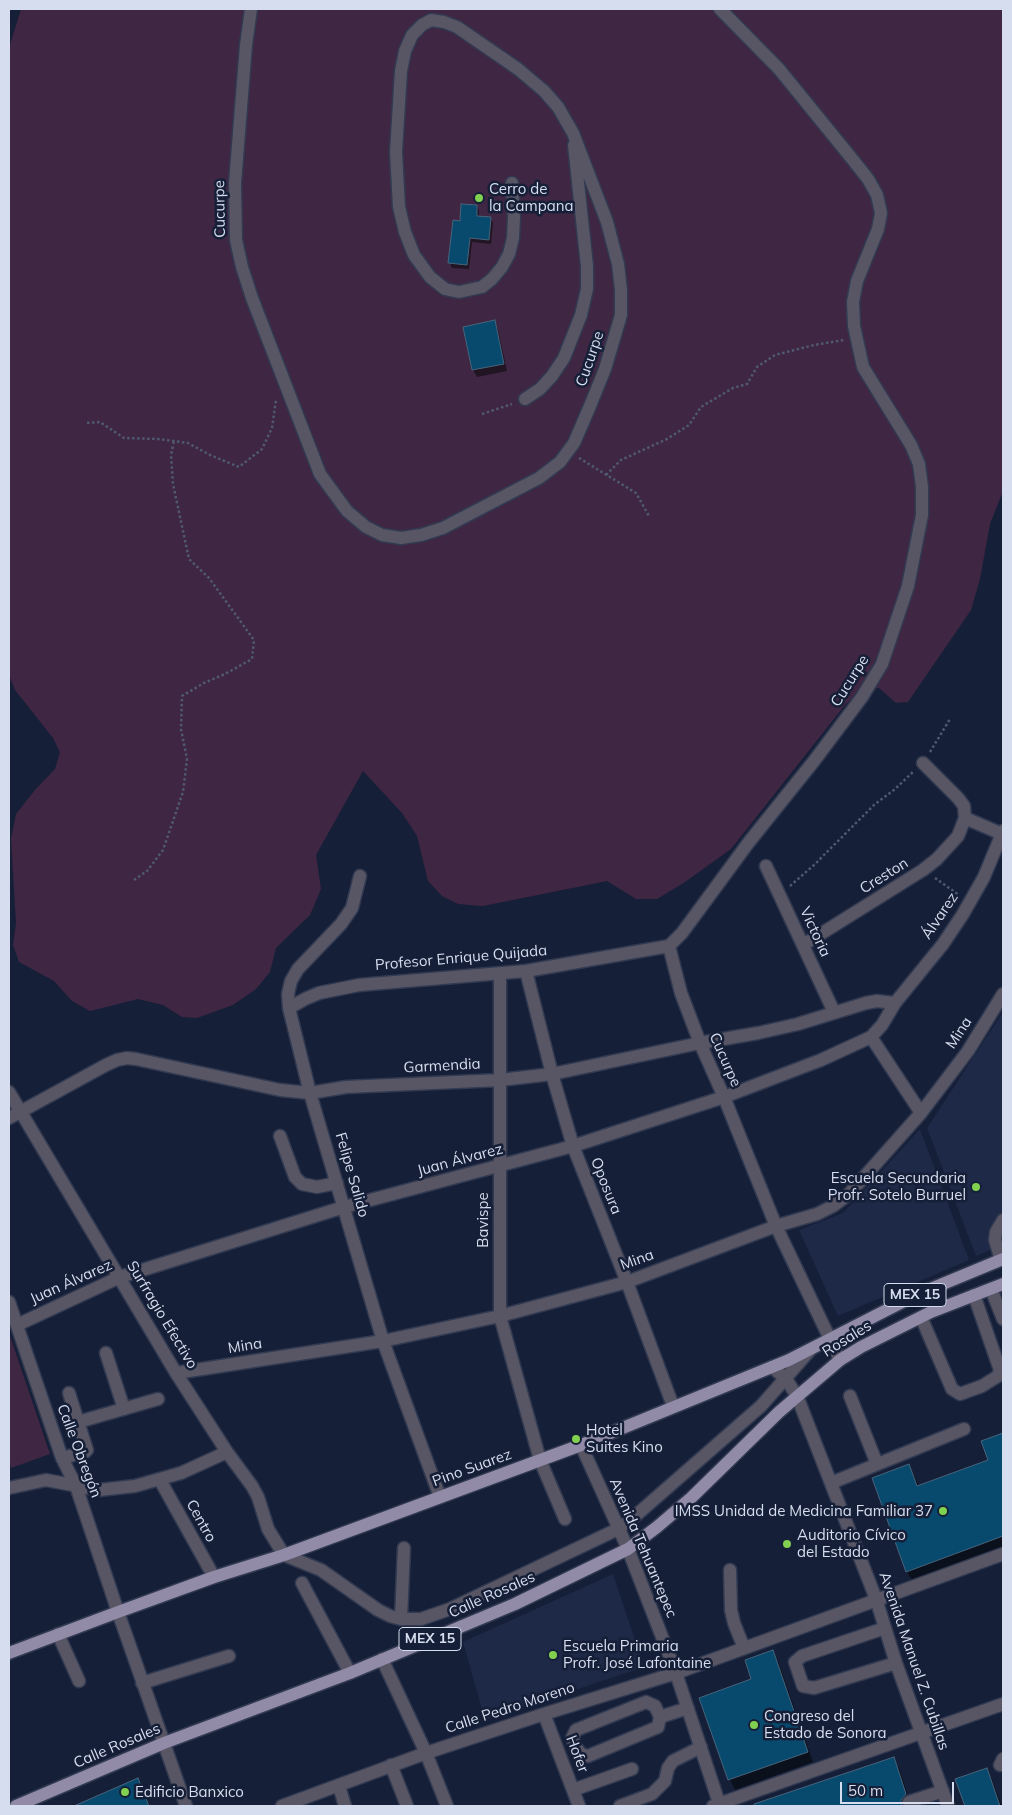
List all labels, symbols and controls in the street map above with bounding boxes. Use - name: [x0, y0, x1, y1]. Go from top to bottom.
- street label: Cucurpe: [211, 180, 229, 238]
- place label: Cerro de la Campana: [489, 180, 573, 215]
- marker: Cerro de la Campana: [473, 192, 485, 204]
- street label: Cucurpe: [572, 329, 608, 389]
- street label: Cucurpe: [827, 652, 873, 710]
- street label: Creston: [856, 854, 912, 898]
- street label: Álvarez: [918, 889, 962, 943]
- street label: Victoria: [796, 904, 834, 960]
- street label: Profesor Enrique Quijada: [374, 942, 548, 974]
- street label: Mina: [942, 1014, 976, 1052]
- street label: Cucurpe: [705, 1030, 745, 1090]
- street label: Garmendia: [403, 1055, 481, 1077]
- street label: Felipe Salido: [331, 1130, 373, 1220]
- street label: Juan Álvarez: [415, 1140, 505, 1180]
- street label: Oposura: [586, 1155, 626, 1217]
- place label: Escuela Secundaria Profr. Sotelo Burruel: [828, 1169, 966, 1204]
- marker: Escuela Secundaria Profr. Sotelo Burruel: [970, 1181, 982, 1193]
- street label: Bavispe: [474, 1192, 492, 1248]
- street label: Mina: [618, 1246, 656, 1274]
- street label: Juan Álvarez: [27, 1256, 115, 1308]
- street label: Surfragio Efectivo: [123, 1258, 201, 1372]
- road number: MEX 15: [884, 1284, 946, 1306]
- street label: Rosales: [819, 1317, 875, 1361]
- street label: Mina: [227, 1334, 263, 1358]
- street label: Calle Obregón: [53, 1402, 105, 1500]
- place label: Hotel Suites Kino: [586, 1421, 663, 1456]
- marker: Hotel Suites Kino: [570, 1433, 582, 1445]
- street label: Pino Suarez: [430, 1445, 514, 1491]
- street label: Avenida Tehuantepec: [605, 1475, 681, 1621]
- street label: Centro: [182, 1497, 220, 1545]
- place label: IMSS Unidad de Medicina Familiar 37: [675, 1502, 933, 1520]
- marker: IMSS Unidad de Medicina Familiar 37: [937, 1505, 949, 1517]
- place label: Auditorio Cívico del Estado: [797, 1526, 906, 1561]
- marker: Auditorio Cívico del Estado: [781, 1538, 793, 1550]
- street label: Calle Rosales: [446, 1568, 538, 1622]
- street label: Avenida Manuel Z. Cubillas: [875, 1570, 953, 1752]
- road number: MEX 15: [399, 1628, 461, 1650]
- place label: Escuela Primaria Profr. José Lafontaine: [563, 1637, 711, 1672]
- marker: Escuela Primaria Profr. José Lafontaine: [547, 1649, 559, 1661]
- street label: Calle Pedro Moreno: [443, 1679, 577, 1737]
- place label: Congreso del Estado de Sonora: [764, 1707, 887, 1742]
- marker: Congreso del Estado de Sonora: [748, 1719, 760, 1731]
- street label: Calle Rosales: [71, 1720, 163, 1772]
- street label: Hofer: [562, 1733, 592, 1775]
- scale bar: [842, 1772, 956, 1804]
- text: 50 m: [848, 1781, 883, 1800]
- place label: Edificio Banxico: [135, 1783, 244, 1801]
- marker: Edificio Banxico: [119, 1786, 131, 1798]

